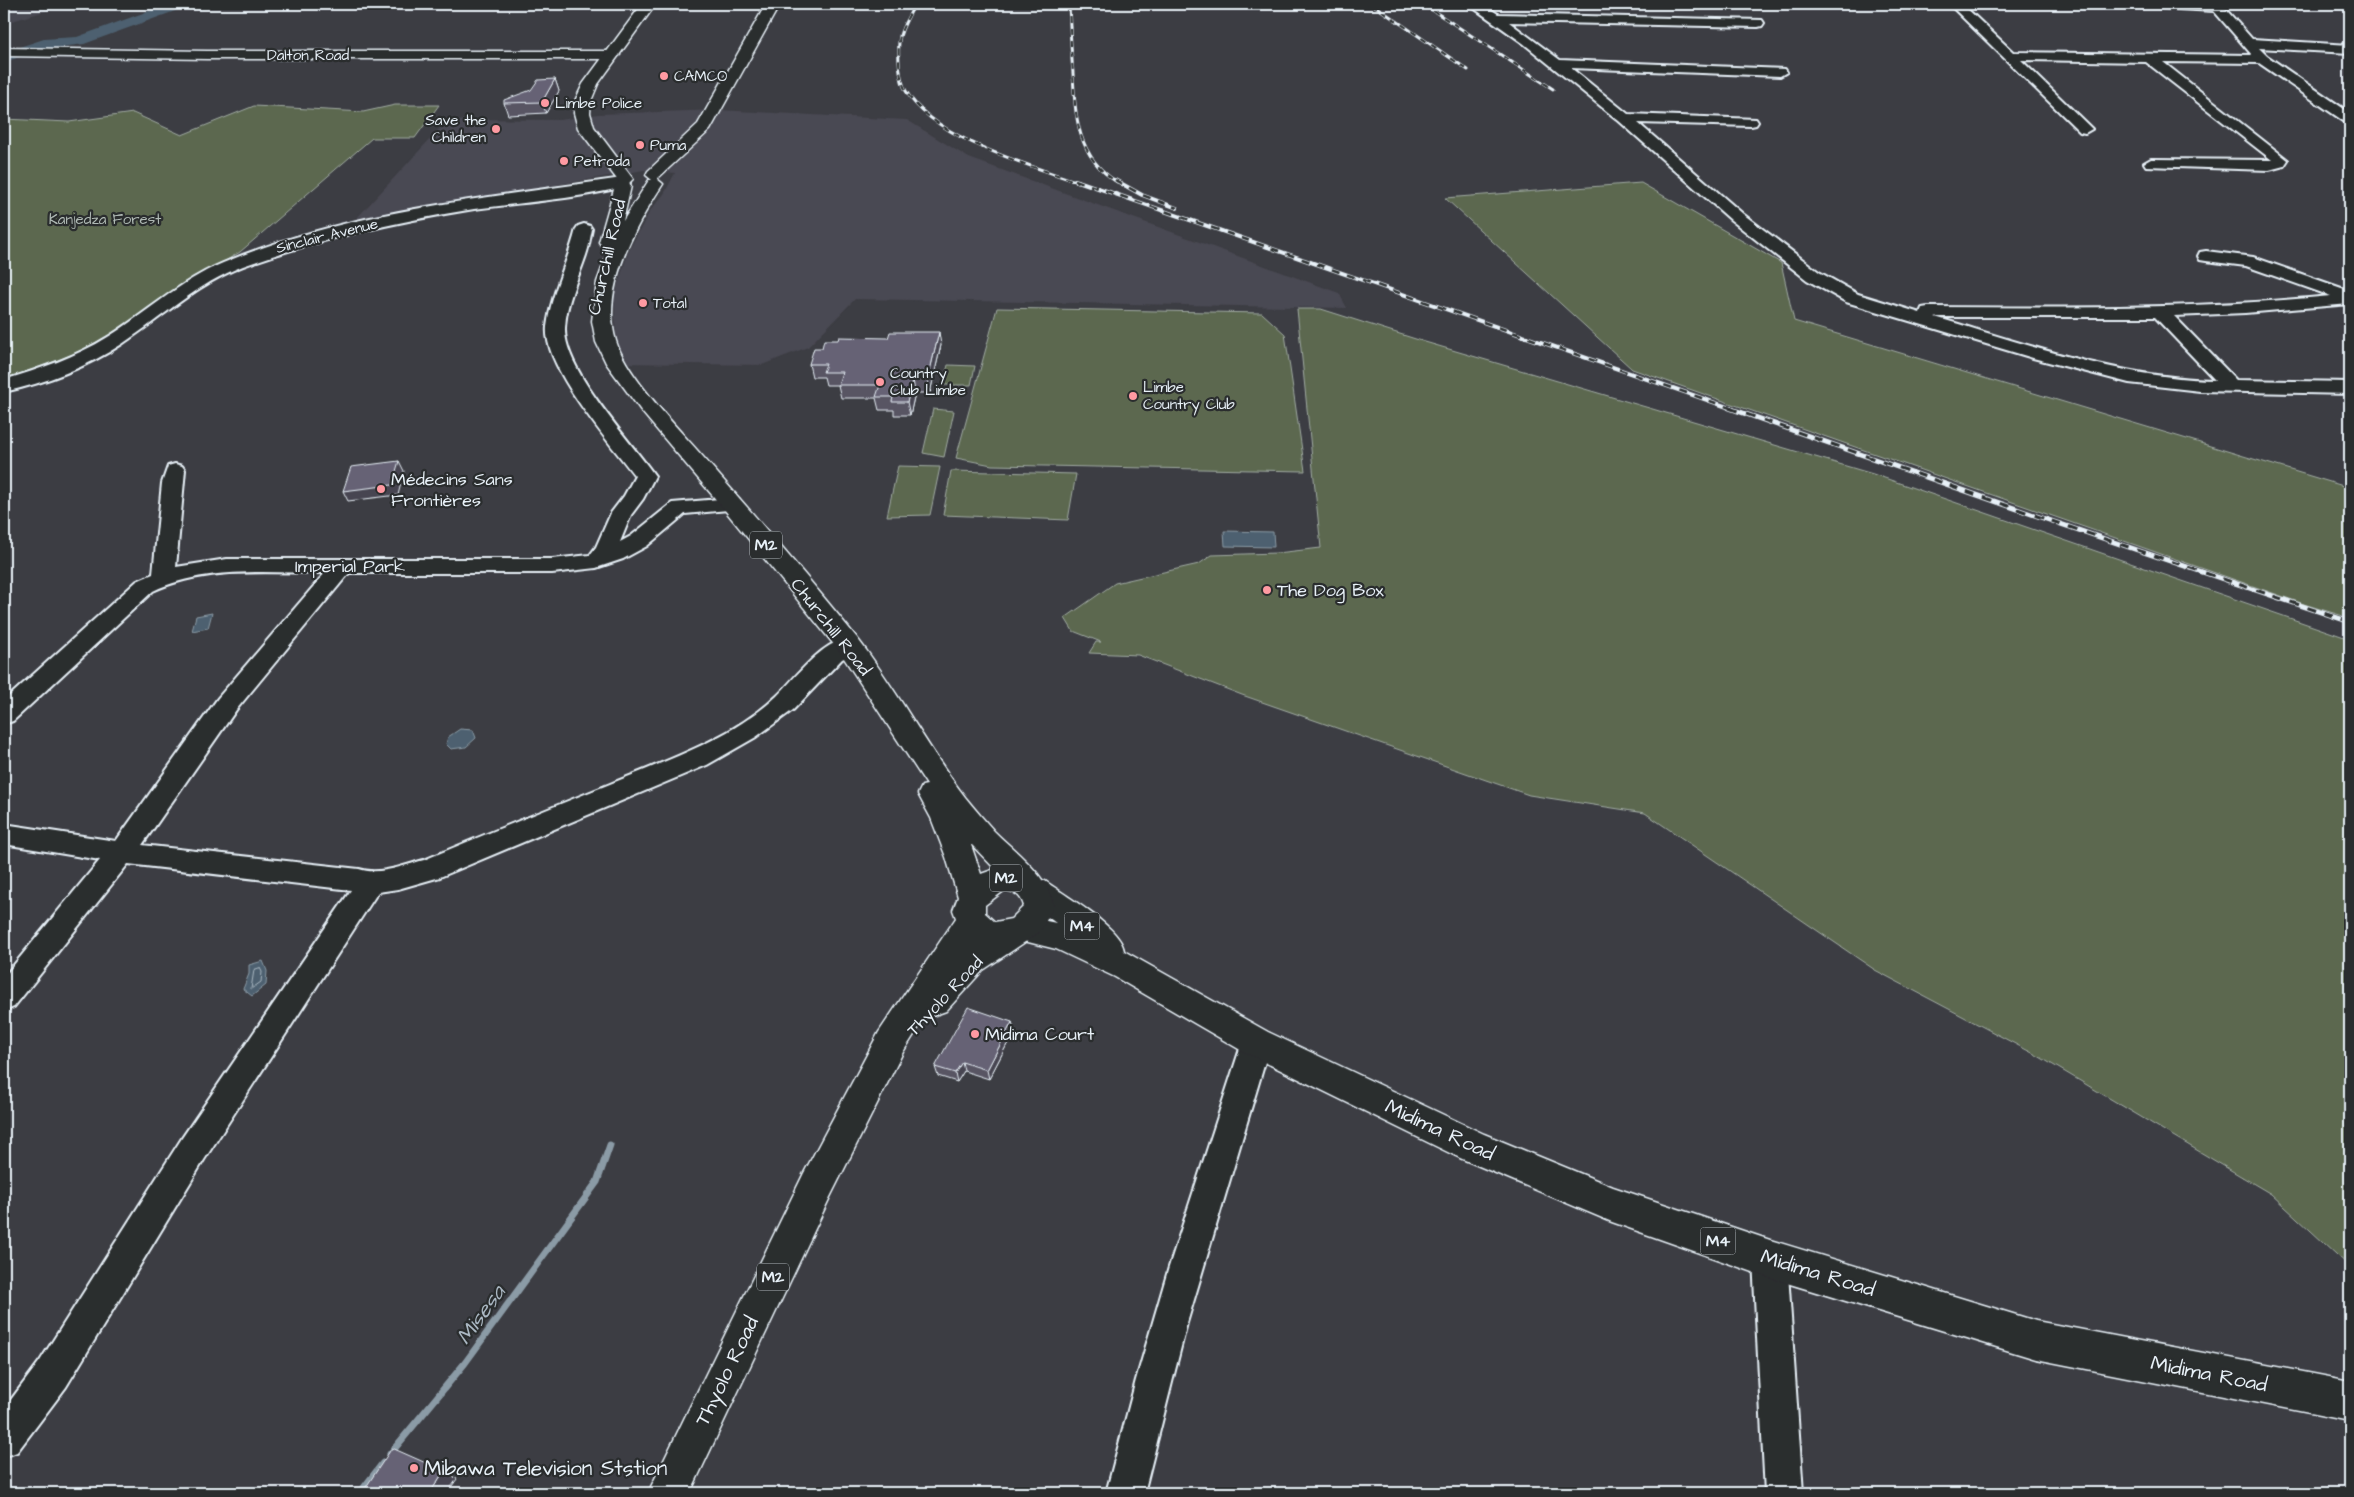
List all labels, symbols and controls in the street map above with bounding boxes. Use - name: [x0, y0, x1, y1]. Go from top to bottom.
- street label: Dalton Road: [267, 45, 349, 66]
- place label: CAMCO: [674, 66, 727, 87]
- marker: CAMCO: [658, 70, 670, 82]
- place label: Limbe Police: [555, 93, 642, 114]
- marker: Limbe Police: [539, 97, 551, 109]
- place label: Save the Children: [425, 110, 486, 148]
- marker: Save the Children: [490, 123, 502, 135]
- place label: Puma: [650, 135, 687, 156]
- marker: Puma: [634, 139, 646, 151]
- place label: Petroda: [574, 151, 630, 172]
- marker: Petroda: [558, 155, 570, 167]
- street label: Churchill Road: [582, 197, 632, 317]
- park label: Kanjedza Forest: [49, 209, 161, 230]
- street label: Sinclair Avenue: [274, 213, 380, 259]
- place label: Total: [653, 293, 687, 314]
- marker: Total: [637, 297, 649, 309]
- place label: Country Club Limbe: [890, 363, 966, 401]
- marker: Country Club Limbe: [874, 376, 886, 388]
- place label: Limbe Country Club: [1143, 377, 1235, 416]
- marker: Limbe Country Club: [1127, 390, 1139, 402]
- place label: Médecins Sans Frontières: [391, 467, 513, 513]
- marker: Médecins Sans Frontières: [375, 483, 387, 495]
- road number: M2: [750, 532, 782, 558]
- street label: Imperial Park: [295, 554, 405, 579]
- street label: Churchill Road: [785, 573, 877, 681]
- place label: The Dog Box: [1277, 578, 1384, 604]
- marker: The Dog Box: [1261, 584, 1273, 596]
- road number: M2: [990, 864, 1022, 891]
- road number: M4: [1064, 912, 1100, 939]
- street label: Thyolo Road: [901, 950, 990, 1042]
- place label: Midima Court: [985, 1022, 1095, 1047]
- marker: Midima Court: [969, 1028, 981, 1040]
- street label: Midima Road: [1380, 1092, 1500, 1168]
- road number: M4: [1700, 1228, 1736, 1254]
- street label: Midima Road: [1757, 1242, 1879, 1304]
- road number: M2: [757, 1264, 789, 1290]
- water label: Misesa: [449, 1277, 514, 1351]
- street label: Thyolo Road: [688, 1311, 768, 1432]
- street label: Midima Road: [2148, 1348, 2270, 1400]
- place label: Mibawa Television Ststion: [424, 1454, 667, 1483]
- marker: Mibawa Television Ststion: [408, 1462, 420, 1474]

